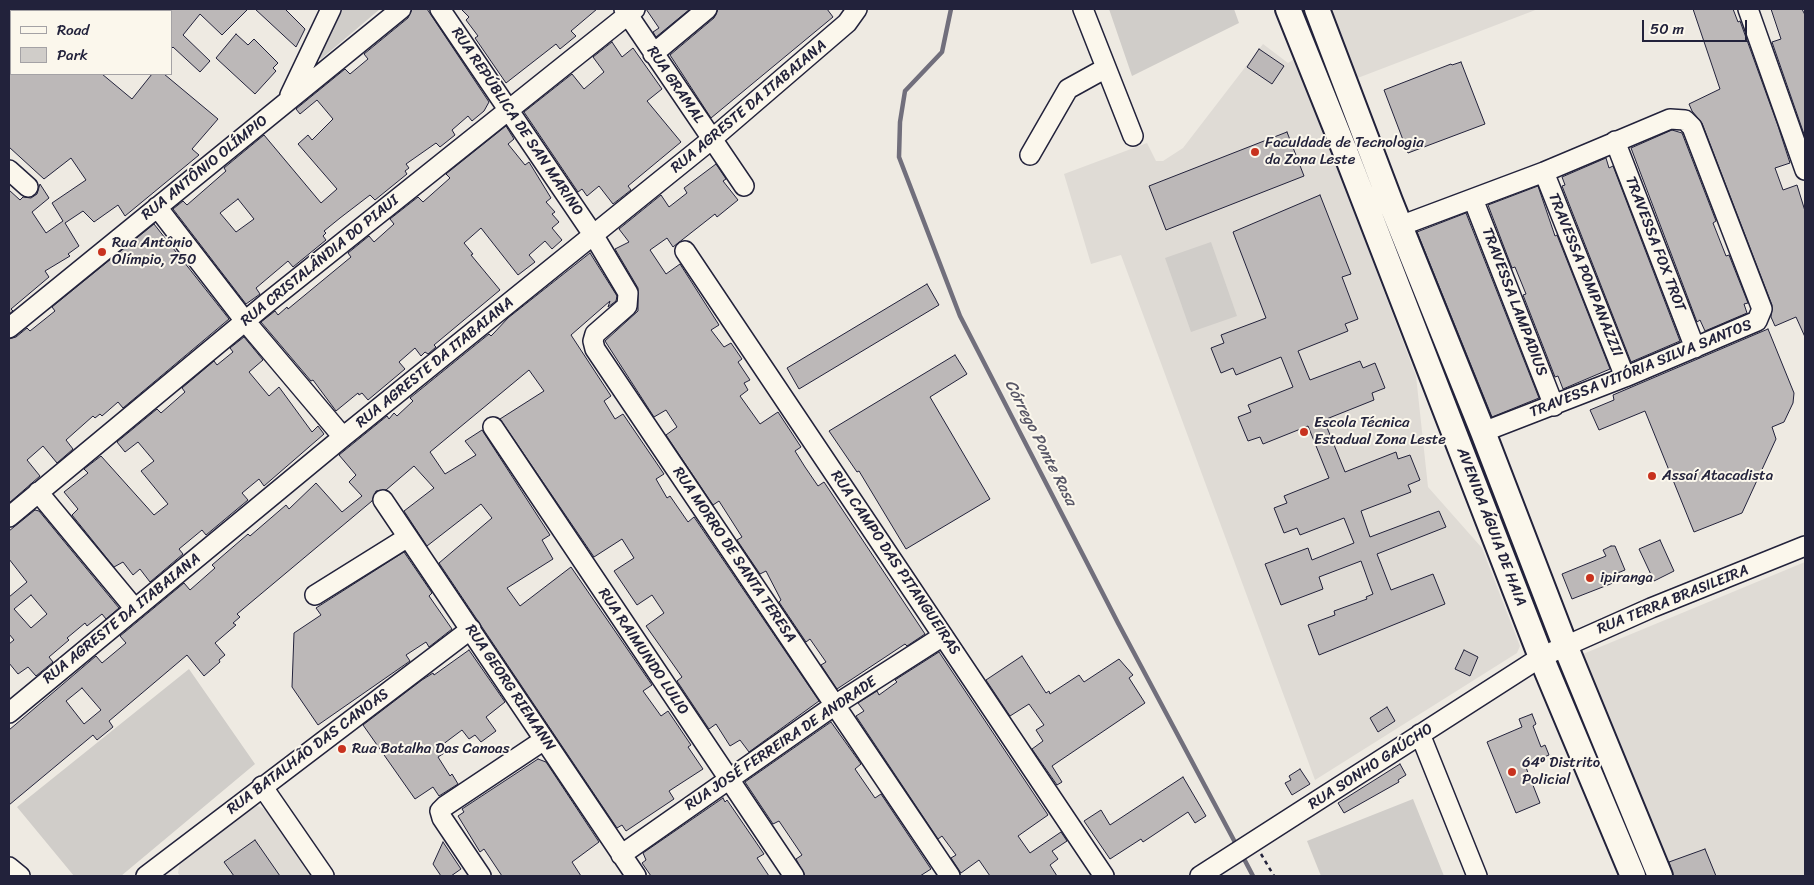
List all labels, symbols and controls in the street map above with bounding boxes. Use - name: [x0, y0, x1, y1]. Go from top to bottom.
- legend: [10, 10, 172, 75]
- scale bar: [1644, 10, 1749, 42]
- text: 50 m: [1650, 16, 1684, 42]
- text: Road: [57, 17, 89, 43]
- street label: RUA REPÚBLICA DE SAN MARINO: [447, 24, 587, 220]
- street label: RUA AGRESTE DA ITABAIANA: [668, 37, 830, 177]
- text: Park: [57, 42, 88, 68]
- street label: RUA GRAMAL: [643, 43, 707, 127]
- street label: RUA ANTÔNIO OLÍMPIO: [138, 112, 272, 224]
- place label: Faculdade de Tecnologia da Zona Leste: [1265, 134, 1424, 169]
- marker: Faculdade de Tecnologia da Zona Leste: [1249, 146, 1261, 158]
- street label: TRAVESSA FOX TROT: [1621, 174, 1689, 314]
- street label: TRAVESSA POMPANAZZII: [1544, 190, 1626, 360]
- street label: RUA CRISTALÂNDIA DO PIAUI: [237, 192, 403, 330]
- street label: TRAVESSA LAMPADIUS: [1477, 225, 1551, 379]
- place label: Rua Antônio Olímpio, 750: [112, 234, 196, 269]
- marker: Rua Antônio Olímpio, 750: [96, 246, 108, 258]
- street label: RUA AGRESTE DA ITABAIANA: [353, 294, 517, 432]
- street label: TRAVESSA VITÓRIA SILVA SANTOS: [1527, 316, 1755, 422]
- water label: Córrego Ponte Rasa: [1000, 377, 1080, 509]
- place label: Escola Técnica Estadual Zona Leste: [1314, 414, 1446, 449]
- marker: Escola Técnica Estadual Zona Leste: [1298, 426, 1310, 438]
- street label: AVENIDA ÁGUIA DE HAIA: [1452, 445, 1530, 609]
- street label: RUA MORRO DE SANTA TERESA: [668, 464, 800, 646]
- street label: RUA CAMPO DAS PITANGUEIRAS: [826, 467, 964, 659]
- place label: Assaí Atacadista: [1662, 467, 1773, 485]
- marker: Assaí Atacadista: [1646, 470, 1658, 482]
- street label: RUA AGRESTE DA ITABAIANA: [40, 550, 204, 688]
- street label: RUA TERRA BRASILEIRA: [1595, 561, 1751, 639]
- place label: ipiranga: [1600, 569, 1653, 587]
- marker: ipiranga: [1584, 572, 1596, 584]
- street label: RUA RAIMUNDO LULIO: [594, 585, 692, 719]
- street label: RUA GEORG RIEMANN: [461, 621, 559, 755]
- street label: RUA JOSÉ FERREIRA DE ANDRADE: [682, 673, 880, 815]
- street label: RUA BATALHÃO DAS CANOAS: [224, 685, 392, 819]
- street label: RUA SONHO GAÚCHO: [1305, 720, 1437, 814]
- place label: Rua Batalha Das Canoas: [352, 740, 510, 758]
- marker: Rua Batalha Das Canoas: [336, 743, 348, 755]
- place label: 64º Distrito Policial: [1522, 754, 1600, 789]
- marker: 64º Distrito Policial: [1506, 766, 1518, 778]

